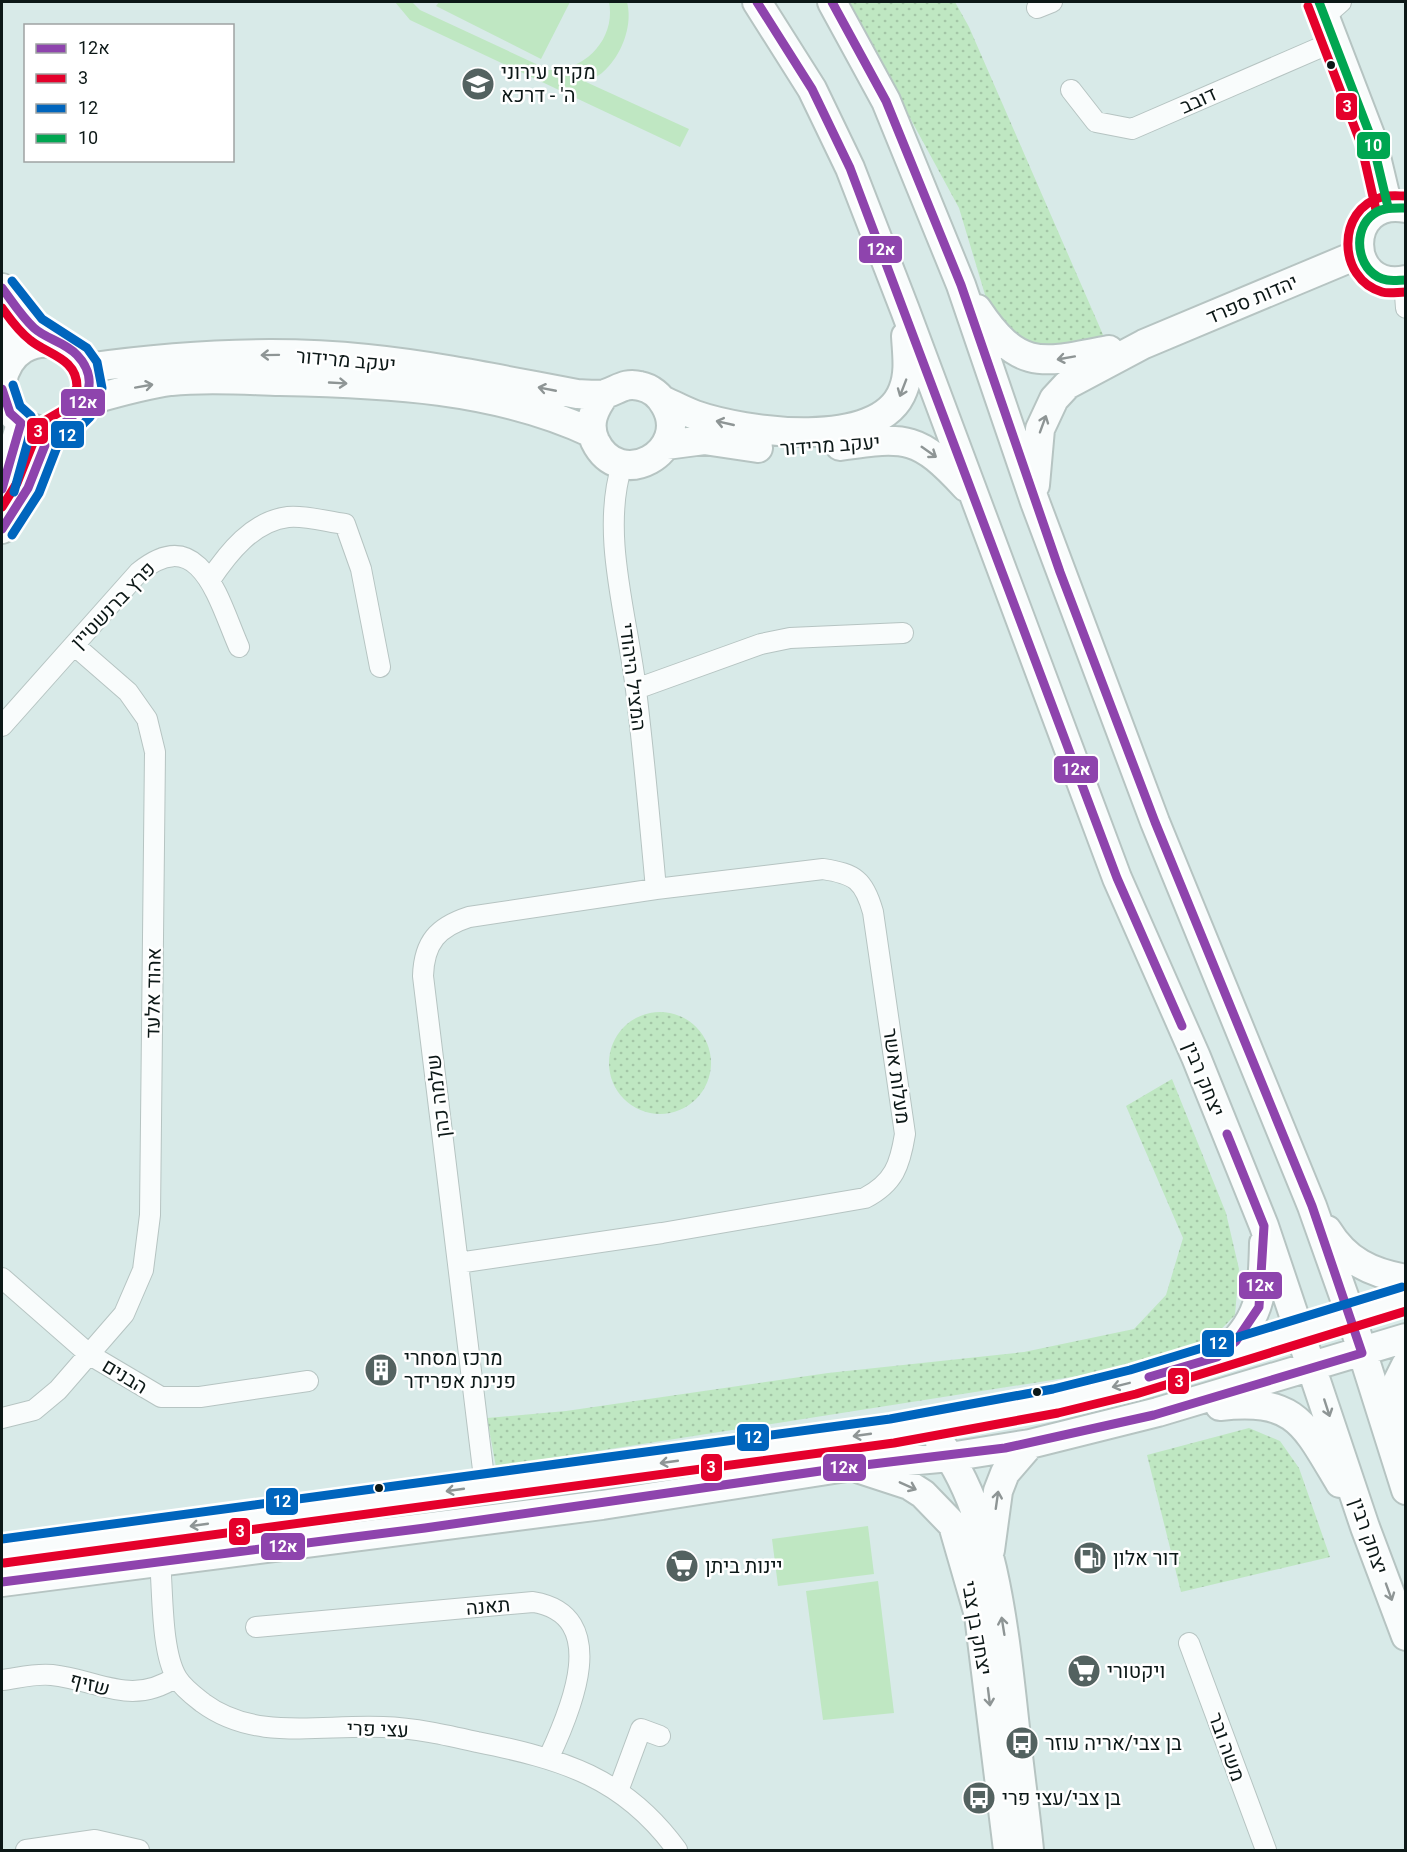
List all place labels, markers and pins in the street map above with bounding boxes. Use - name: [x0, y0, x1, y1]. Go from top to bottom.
- unlabelled marker: [1325, 59, 1337, 71]
- place label: מקיף עירוני ה' - דרכא: [501, 60, 596, 107]
- school or university icon: מקיף עירוני ה' - דרכא: [460, 66, 496, 102]
- place label: מרכז מסחרי פנינת אפרידר: [404, 1346, 516, 1393]
- building icon: מרכז מסחרי פנינת אפרידר: [363, 1352, 399, 1388]
- unlabelled marker: [1031, 1386, 1043, 1398]
- unlabelled marker: [373, 1482, 385, 1494]
- fuel station icon: דור אלון: [1072, 1540, 1108, 1576]
- place label: דור אלון: [1113, 1546, 1179, 1570]
- supermarket icon: יינות ביתן: [664, 1548, 700, 1584]
- place label: יינות ביתן: [705, 1554, 782, 1578]
- supermarket icon: ויקטורי: [1066, 1653, 1102, 1689]
- place label: ויקטורי: [1107, 1659, 1165, 1683]
- bus stop icon: בן צבי/אריה עוזר: [1004, 1725, 1040, 1761]
- place label: בן צבי/אריה עוזר: [1045, 1731, 1182, 1755]
- bus stop icon: בן צבי/עצי פרי: [961, 1780, 997, 1816]
- place label: בן צבי/עצי פרי: [1002, 1786, 1121, 1810]

